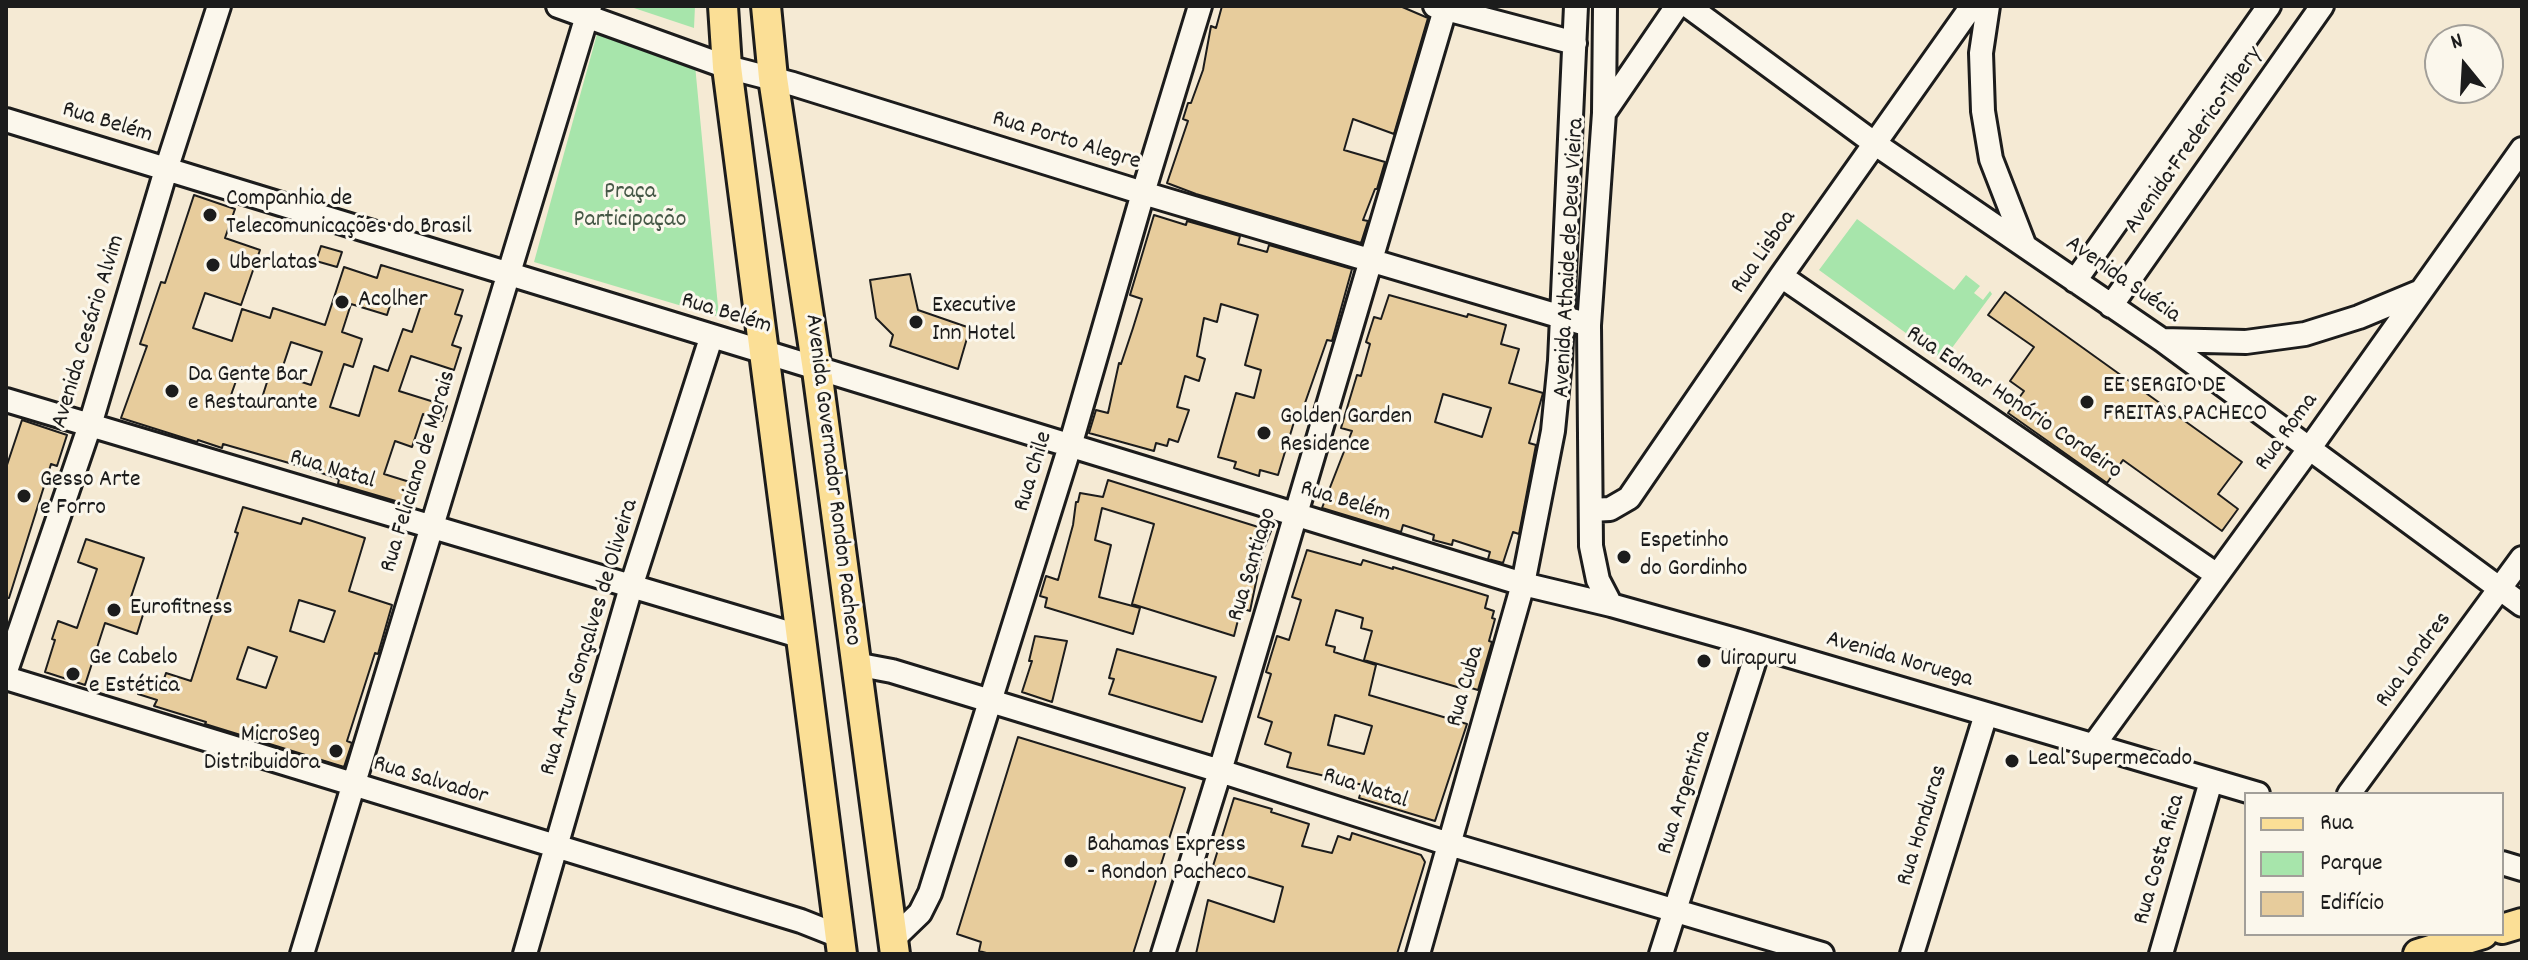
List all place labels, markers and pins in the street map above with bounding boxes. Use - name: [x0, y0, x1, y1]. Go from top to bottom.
- place label: Companhia de Telecomunicações do Brasil: [226, 187, 472, 243]
- marker: Companhia de Telecomunicações do Brasil: [201, 206, 219, 224]
- place label: Uberlatas: [229, 251, 318, 279]
- marker: Uberlatas: [204, 256, 222, 274]
- place label: Acolher: [358, 288, 428, 316]
- marker: Acolher: [333, 293, 351, 311]
- place label: Executive Inn Hotel: [932, 294, 1016, 350]
- marker: Executive Inn Hotel: [907, 313, 925, 331]
- place label: Da Gente Bar e Restaurante: [188, 363, 318, 419]
- place label: EE SERGIO DE FREITAS PACHECO: [2103, 374, 2267, 430]
- marker: Da Gente Bar e Restaurante: [163, 382, 181, 400]
- marker: EE SERGIO DE FREITAS PACHECO: [2078, 393, 2096, 411]
- place label: Golden Garden Residence: [1280, 405, 1412, 461]
- marker: Golden Garden Residence: [1255, 424, 1273, 442]
- place label: Gesso Arte e Forro: [40, 468, 140, 524]
- marker: Gesso Arte e Forro: [15, 487, 33, 505]
- place label: Espetinho do Gordinho: [1640, 529, 1748, 585]
- marker: Espetinho do Gordinho: [1615, 548, 1633, 566]
- place label: Eurofitness: [130, 596, 233, 624]
- marker: Eurofitness: [105, 601, 123, 619]
- place label: Ge Cabelo e Estética: [89, 646, 179, 702]
- place label: Uirapuru: [1720, 647, 1797, 675]
- marker: Uirapuru: [1695, 652, 1713, 670]
- marker: Ge Cabelo e Estética: [64, 665, 82, 683]
- place label: MicroSeg Distribuidora: [204, 723, 320, 779]
- marker: MicroSeg Distribuidora: [327, 742, 345, 760]
- place label: Leal Supermecado: [2028, 747, 2192, 775]
- marker: Leal Supermecado: [2003, 752, 2021, 770]
- place label: Bahamas Express - Rondon Pacheco: [1087, 833, 1246, 889]
- marker: Bahamas Express - Rondon Pacheco: [1062, 852, 1080, 870]

